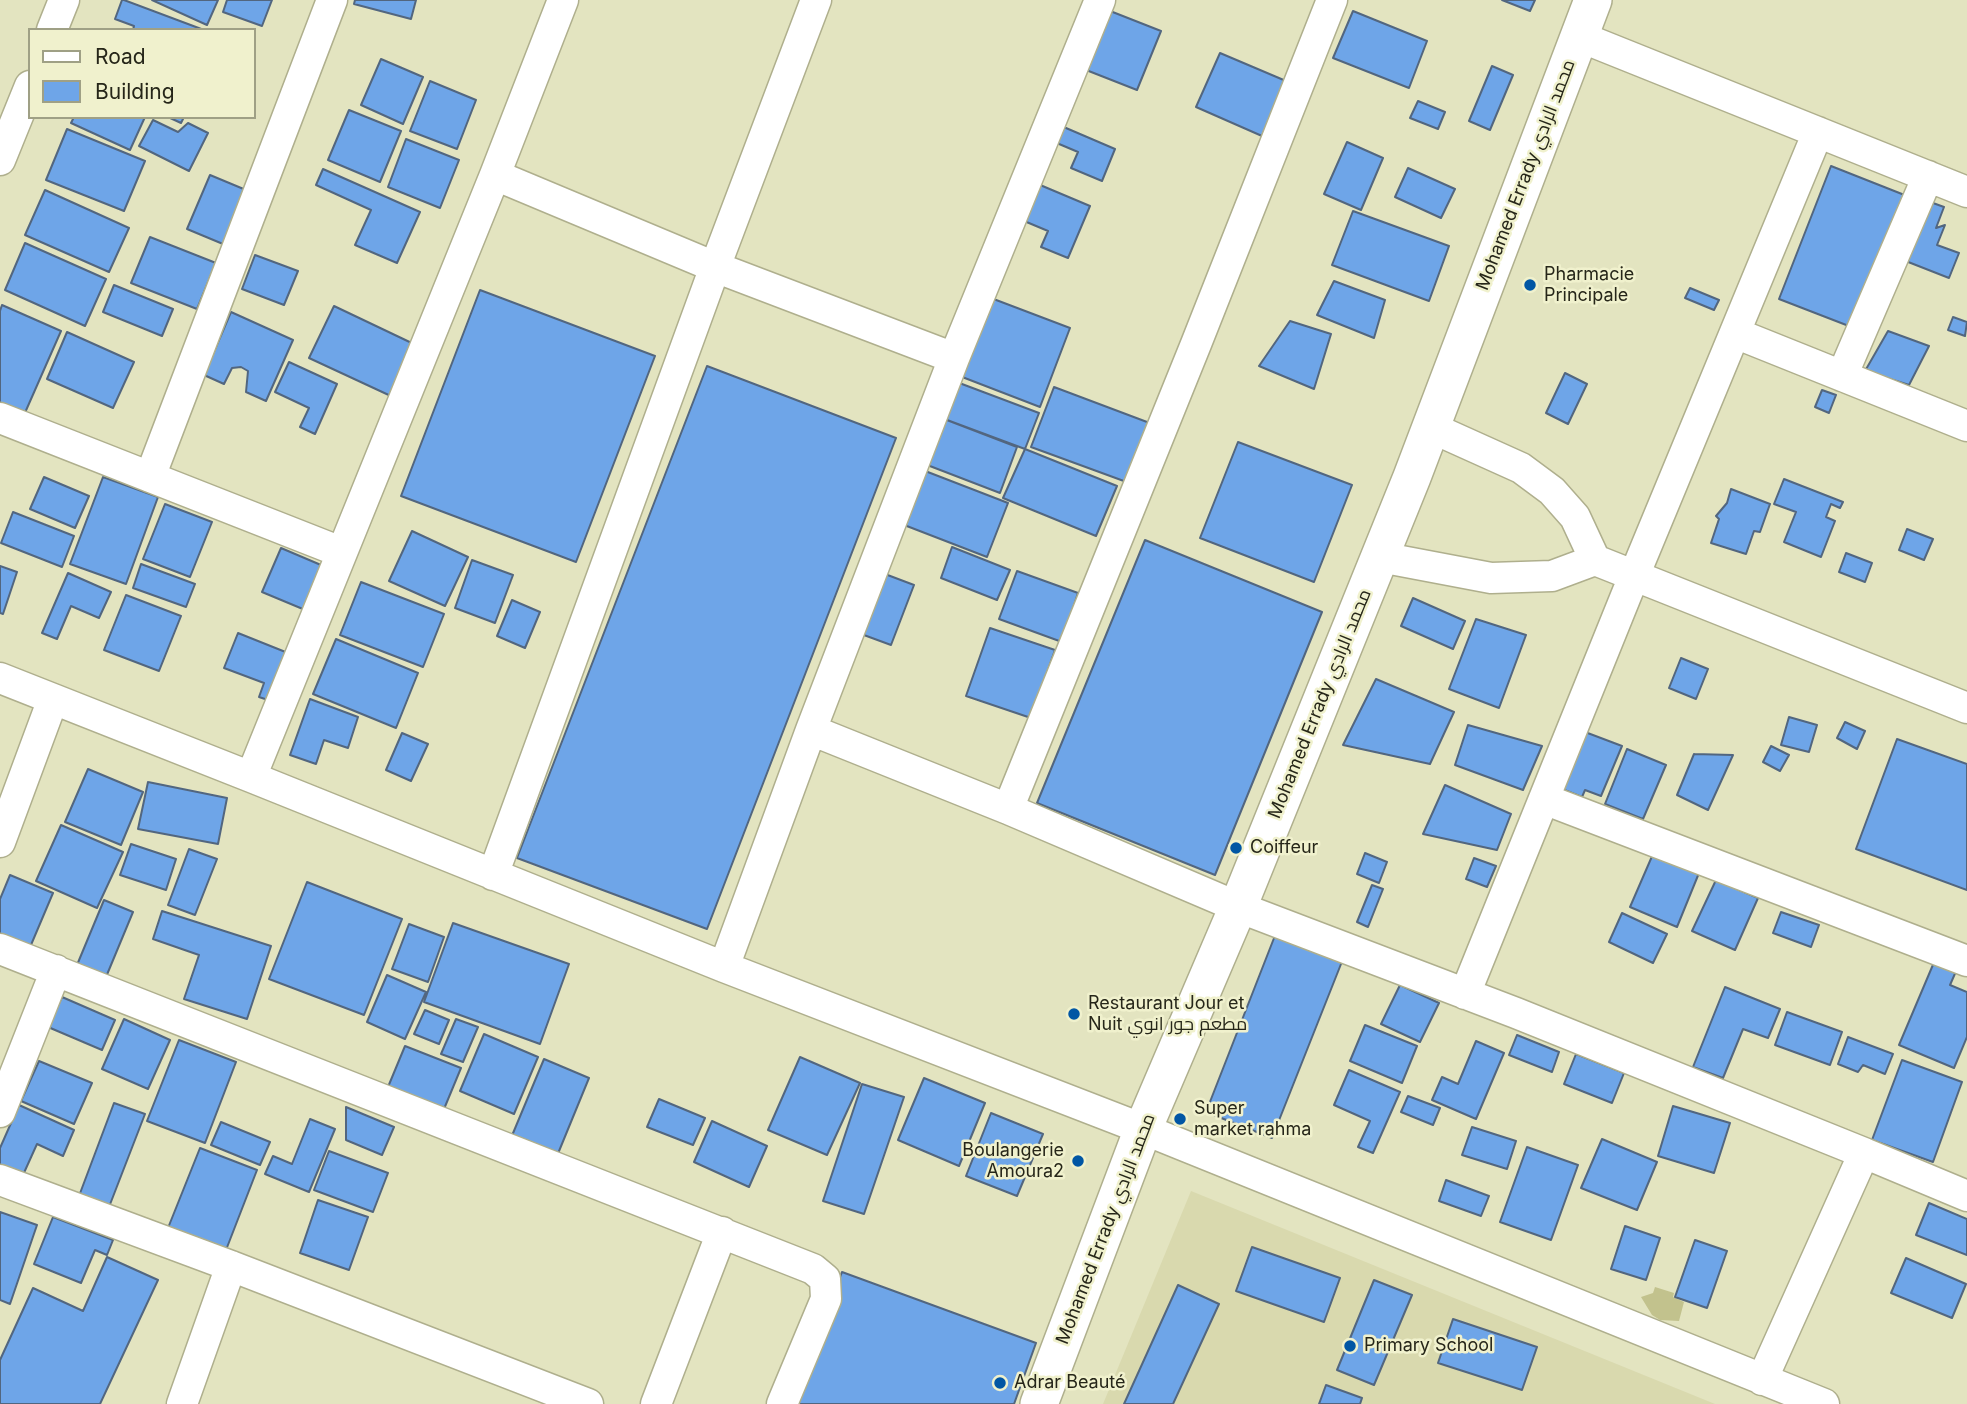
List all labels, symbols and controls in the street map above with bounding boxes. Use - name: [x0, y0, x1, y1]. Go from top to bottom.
- legend: [28, 28, 256, 119]
- text: Road: [95, 44, 146, 69]
- street label: Mohamed Errady محمد الرادي: [1472, 57, 1580, 293]
- text: Building: [95, 79, 175, 104]
- place label: Pharmacie Principale: [1544, 264, 1634, 306]
- marker: Pharmacie Principale: [1522, 277, 1538, 293]
- street label: Mohamed Errady محمد الرادي: [1264, 586, 1376, 822]
- place label: Coiffeur: [1250, 837, 1318, 859]
- marker: Coiffeur: [1228, 840, 1244, 856]
- place label: Restaurant Jour et Nuit مطعم جور انوي: [1088, 993, 1247, 1036]
- marker: Restaurant Jour et Nuit مطعم جور انوي: [1066, 1006, 1082, 1022]
- place label: Super market rahma: [1194, 1098, 1311, 1140]
- street label: Mohamed Errady محمد الرادي: [1052, 1111, 1160, 1347]
- marker: Super market rahma: [1172, 1111, 1188, 1127]
- place label: Boulangerie Amoura2: [962, 1140, 1064, 1182]
- marker: Boulangerie Amoura2: [1070, 1153, 1086, 1169]
- place label: Primary School: [1364, 1335, 1493, 1357]
- marker: Primary School: [1342, 1338, 1358, 1354]
- place label: Adrar Beauté: [1014, 1372, 1126, 1394]
- marker: Adrar Beauté: [992, 1375, 1008, 1391]

